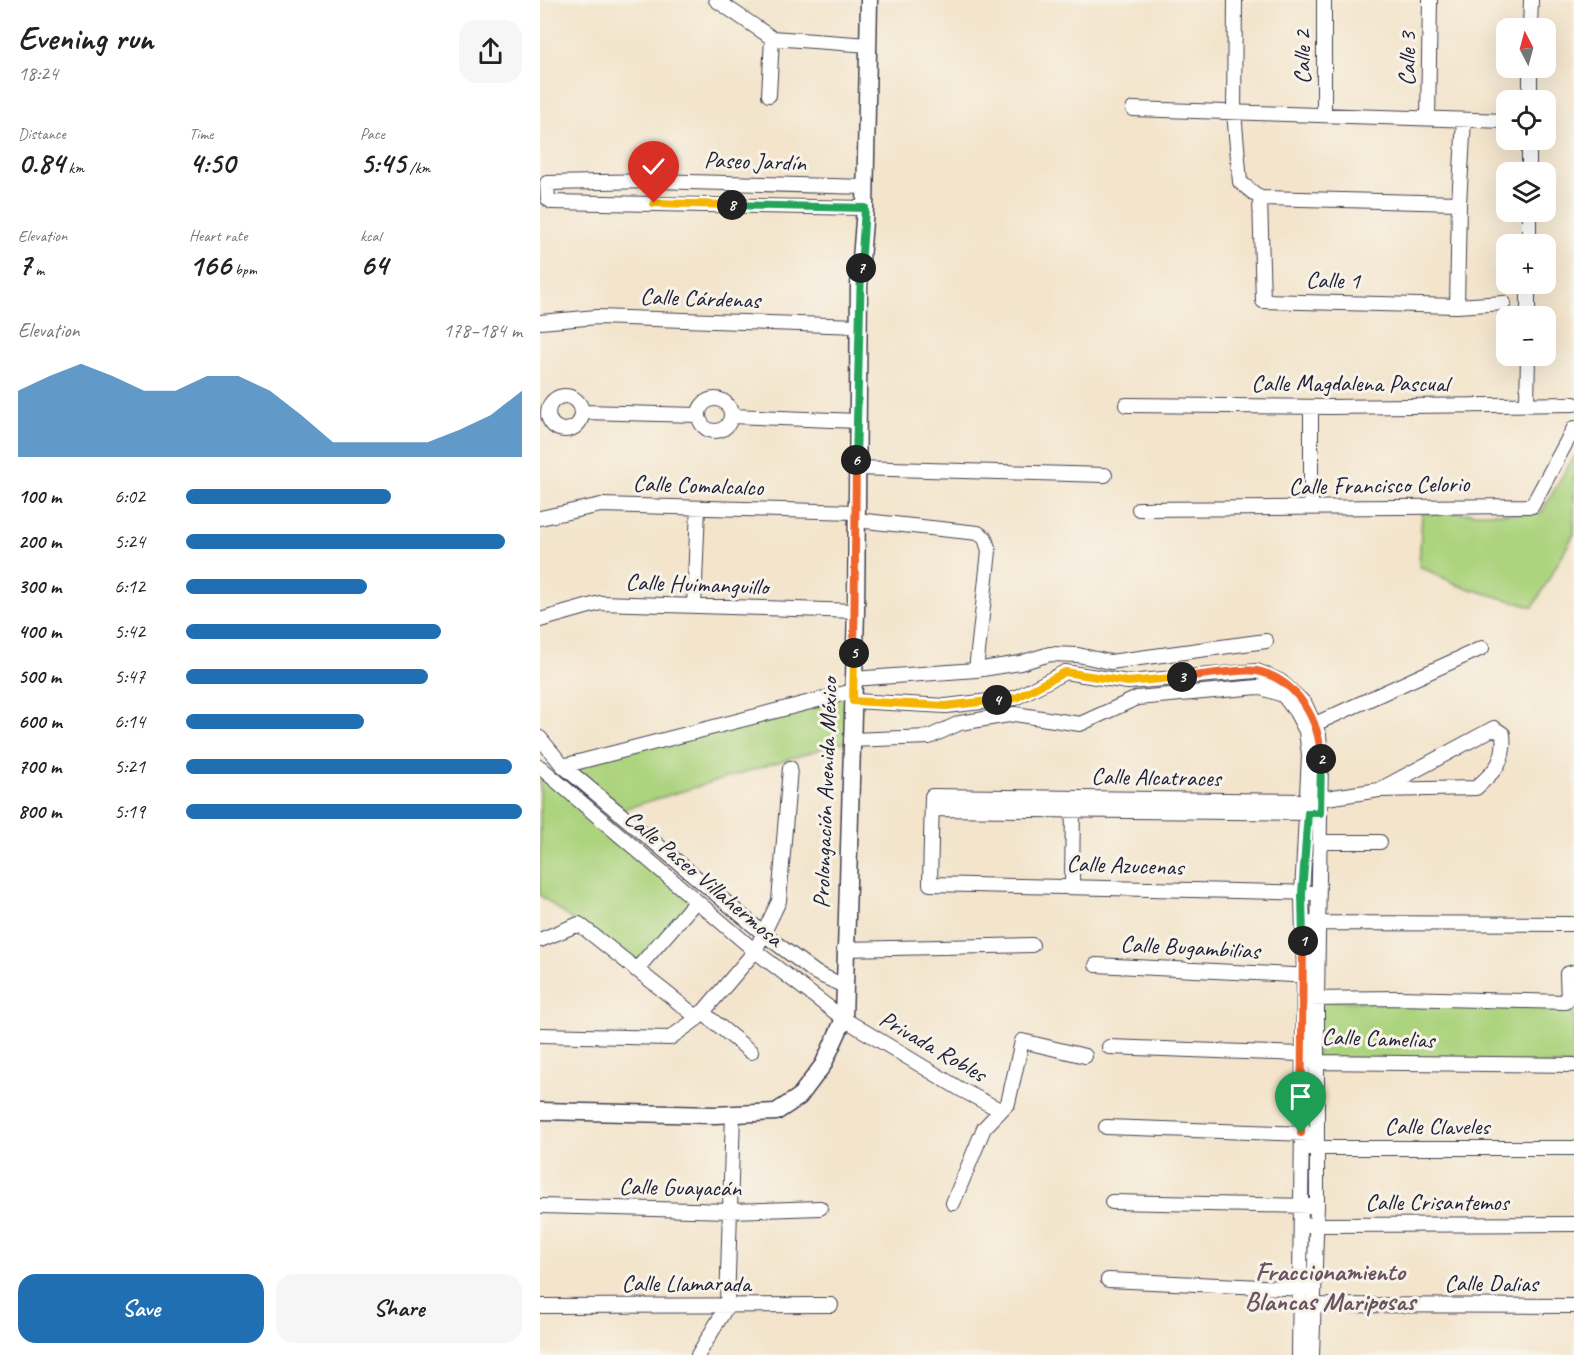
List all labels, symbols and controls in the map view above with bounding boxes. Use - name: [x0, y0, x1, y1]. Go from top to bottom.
- text: Evening run: [18, 17, 153, 59]
- north arrow: [1496, 18, 1556, 78]
- map controls: [1496, 18, 1556, 366]
- button: share: [459, 20, 522, 83]
- street label: Calle 2: [1287, 28, 1317, 84]
- street label: Calle 3: [1392, 29, 1423, 86]
- text: 18:24: [18, 61, 58, 86]
- button: locate: [1496, 90, 1556, 150]
- text: Distance: [18, 124, 66, 144]
- text: Time: [189, 124, 213, 144]
- text: Pace: [360, 124, 385, 144]
- pin: [628, 141, 679, 203]
- text: 0.84: [18, 144, 64, 182]
- text: 4:50: [189, 144, 235, 182]
- text: 5:45: [360, 144, 405, 182]
- street label: Paseo Jardín: [703, 144, 808, 178]
- icon: check: [637, 150, 670, 183]
- text: km: [64, 158, 84, 178]
- text: /km: [405, 158, 430, 178]
- button: layers: [1496, 162, 1556, 222]
- pin: 8: [717, 190, 747, 220]
- text: 8: [728, 195, 736, 215]
- text: Elevation: [18, 226, 67, 246]
- text: Heart rate: [189, 226, 247, 246]
- text: kcal: [360, 226, 381, 246]
- button: +: [1496, 234, 1556, 294]
- text: 7: [18, 246, 31, 284]
- text: 166: [189, 246, 231, 284]
- text: 64: [360, 246, 388, 284]
- pin: 7: [846, 253, 876, 283]
- text: 7: [857, 258, 865, 278]
- text: m: [31, 260, 44, 280]
- text: bpm: [231, 260, 257, 280]
- street label: Calle 1: [1306, 265, 1362, 295]
- street label: Calle Cárdenas: [639, 281, 763, 315]
- button: −: [1496, 306, 1556, 366]
- text: Elevation: [18, 318, 80, 343]
- text: 178–184 m: [443, 318, 522, 343]
- street label: Calle Magdalena Pascual: [1251, 368, 1453, 398]
- pin: 6: [841, 445, 871, 475]
- text: 6: [852, 450, 860, 470]
- street label: Calle Comalcalco: [632, 468, 765, 502]
- street label: Calle Francisco Celorio: [1288, 468, 1471, 502]
- text: 100 m: [18, 484, 61, 509]
- text: 6:02: [114, 484, 145, 509]
- text: 200 m: [18, 529, 61, 554]
- text: 5:24: [114, 529, 145, 554]
- street label: Calle Huimanguillo: [625, 567, 771, 602]
- text: 300 m: [18, 574, 61, 599]
- text: 6:12: [114, 574, 145, 599]
- text: 400 m: [18, 619, 61, 644]
- text: 5:42: [114, 619, 145, 644]
- pin: 5: [839, 638, 869, 668]
- text: 5: [851, 643, 857, 663]
- pin: 3: [1167, 662, 1197, 692]
- text: 500 m: [18, 664, 61, 689]
- text: 5:47: [114, 664, 145, 689]
- text: 3: [1178, 667, 1186, 687]
- street label: Prolongación Avenida México: [806, 675, 844, 909]
- pin: 4: [982, 685, 1012, 715]
- text: 4: [993, 690, 1001, 710]
- text: 600 m: [18, 709, 62, 734]
- text: 6:14: [114, 709, 145, 734]
- pin: 2: [1306, 744, 1336, 774]
- text: 2: [1317, 749, 1325, 769]
- text: 700 m: [18, 754, 61, 779]
- text: 5:21: [114, 754, 145, 779]
- street label: Calle Alcatraces: [1091, 761, 1223, 793]
- text: 800 m: [18, 799, 61, 824]
- text: 5:19: [114, 799, 145, 824]
- street label: Calle Paseo Villahermosa: [619, 803, 791, 954]
- street label: Calle Azucenas: [1066, 848, 1186, 882]
- pin: 1: [1288, 926, 1318, 956]
- street label: Calle Bugambilias: [1120, 928, 1263, 966]
- text: 1: [1299, 931, 1307, 951]
- street label: Privada Robles: [874, 1003, 993, 1090]
- street label: Calle Camelias: [1321, 1021, 1437, 1055]
- pin: [1275, 1071, 1326, 1133]
- icon: arrive: [1284, 1080, 1317, 1113]
- street label: Calle Claveles: [1385, 1111, 1491, 1141]
- street label: Calle Guayacán: [619, 1171, 743, 1203]
- street label: Calle Crisantemos: [1365, 1187, 1511, 1217]
- district label: Fraccionamiento Blancas Mariposas: [1245, 1255, 1418, 1318]
- street label: Calle Llamarada: [621, 1268, 753, 1298]
- street label: Calle Dalias: [1444, 1268, 1541, 1298]
- button: Save: [18, 1274, 264, 1343]
- button: Share: [276, 1274, 522, 1343]

